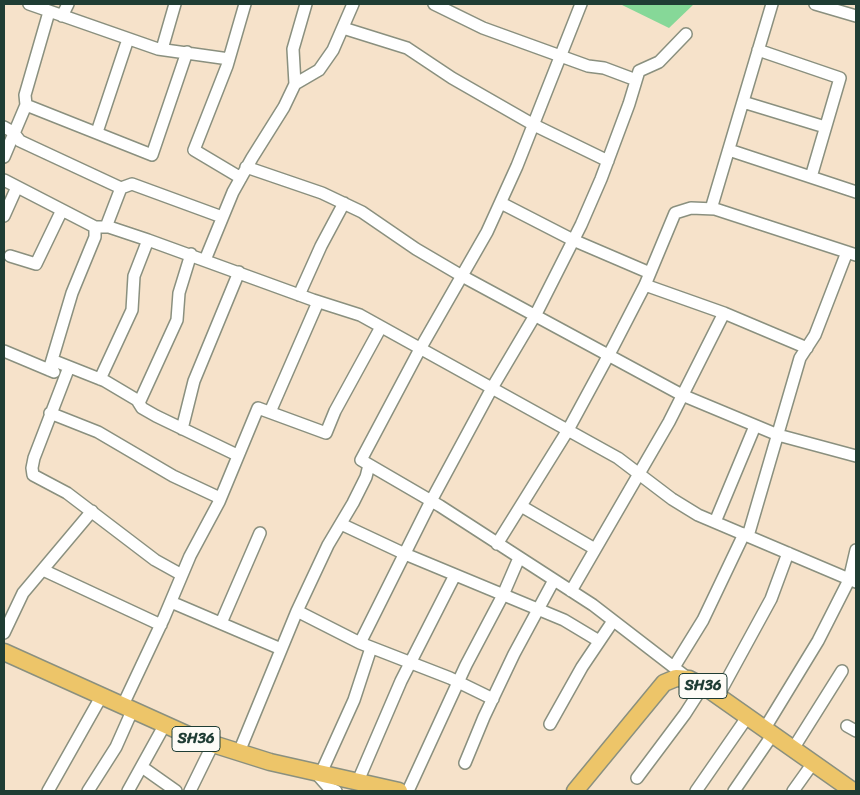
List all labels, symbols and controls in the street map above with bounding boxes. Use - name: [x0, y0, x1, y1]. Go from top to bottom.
- road number: SH36: [679, 674, 727, 698]
- road number: SH36: [172, 726, 220, 752]

